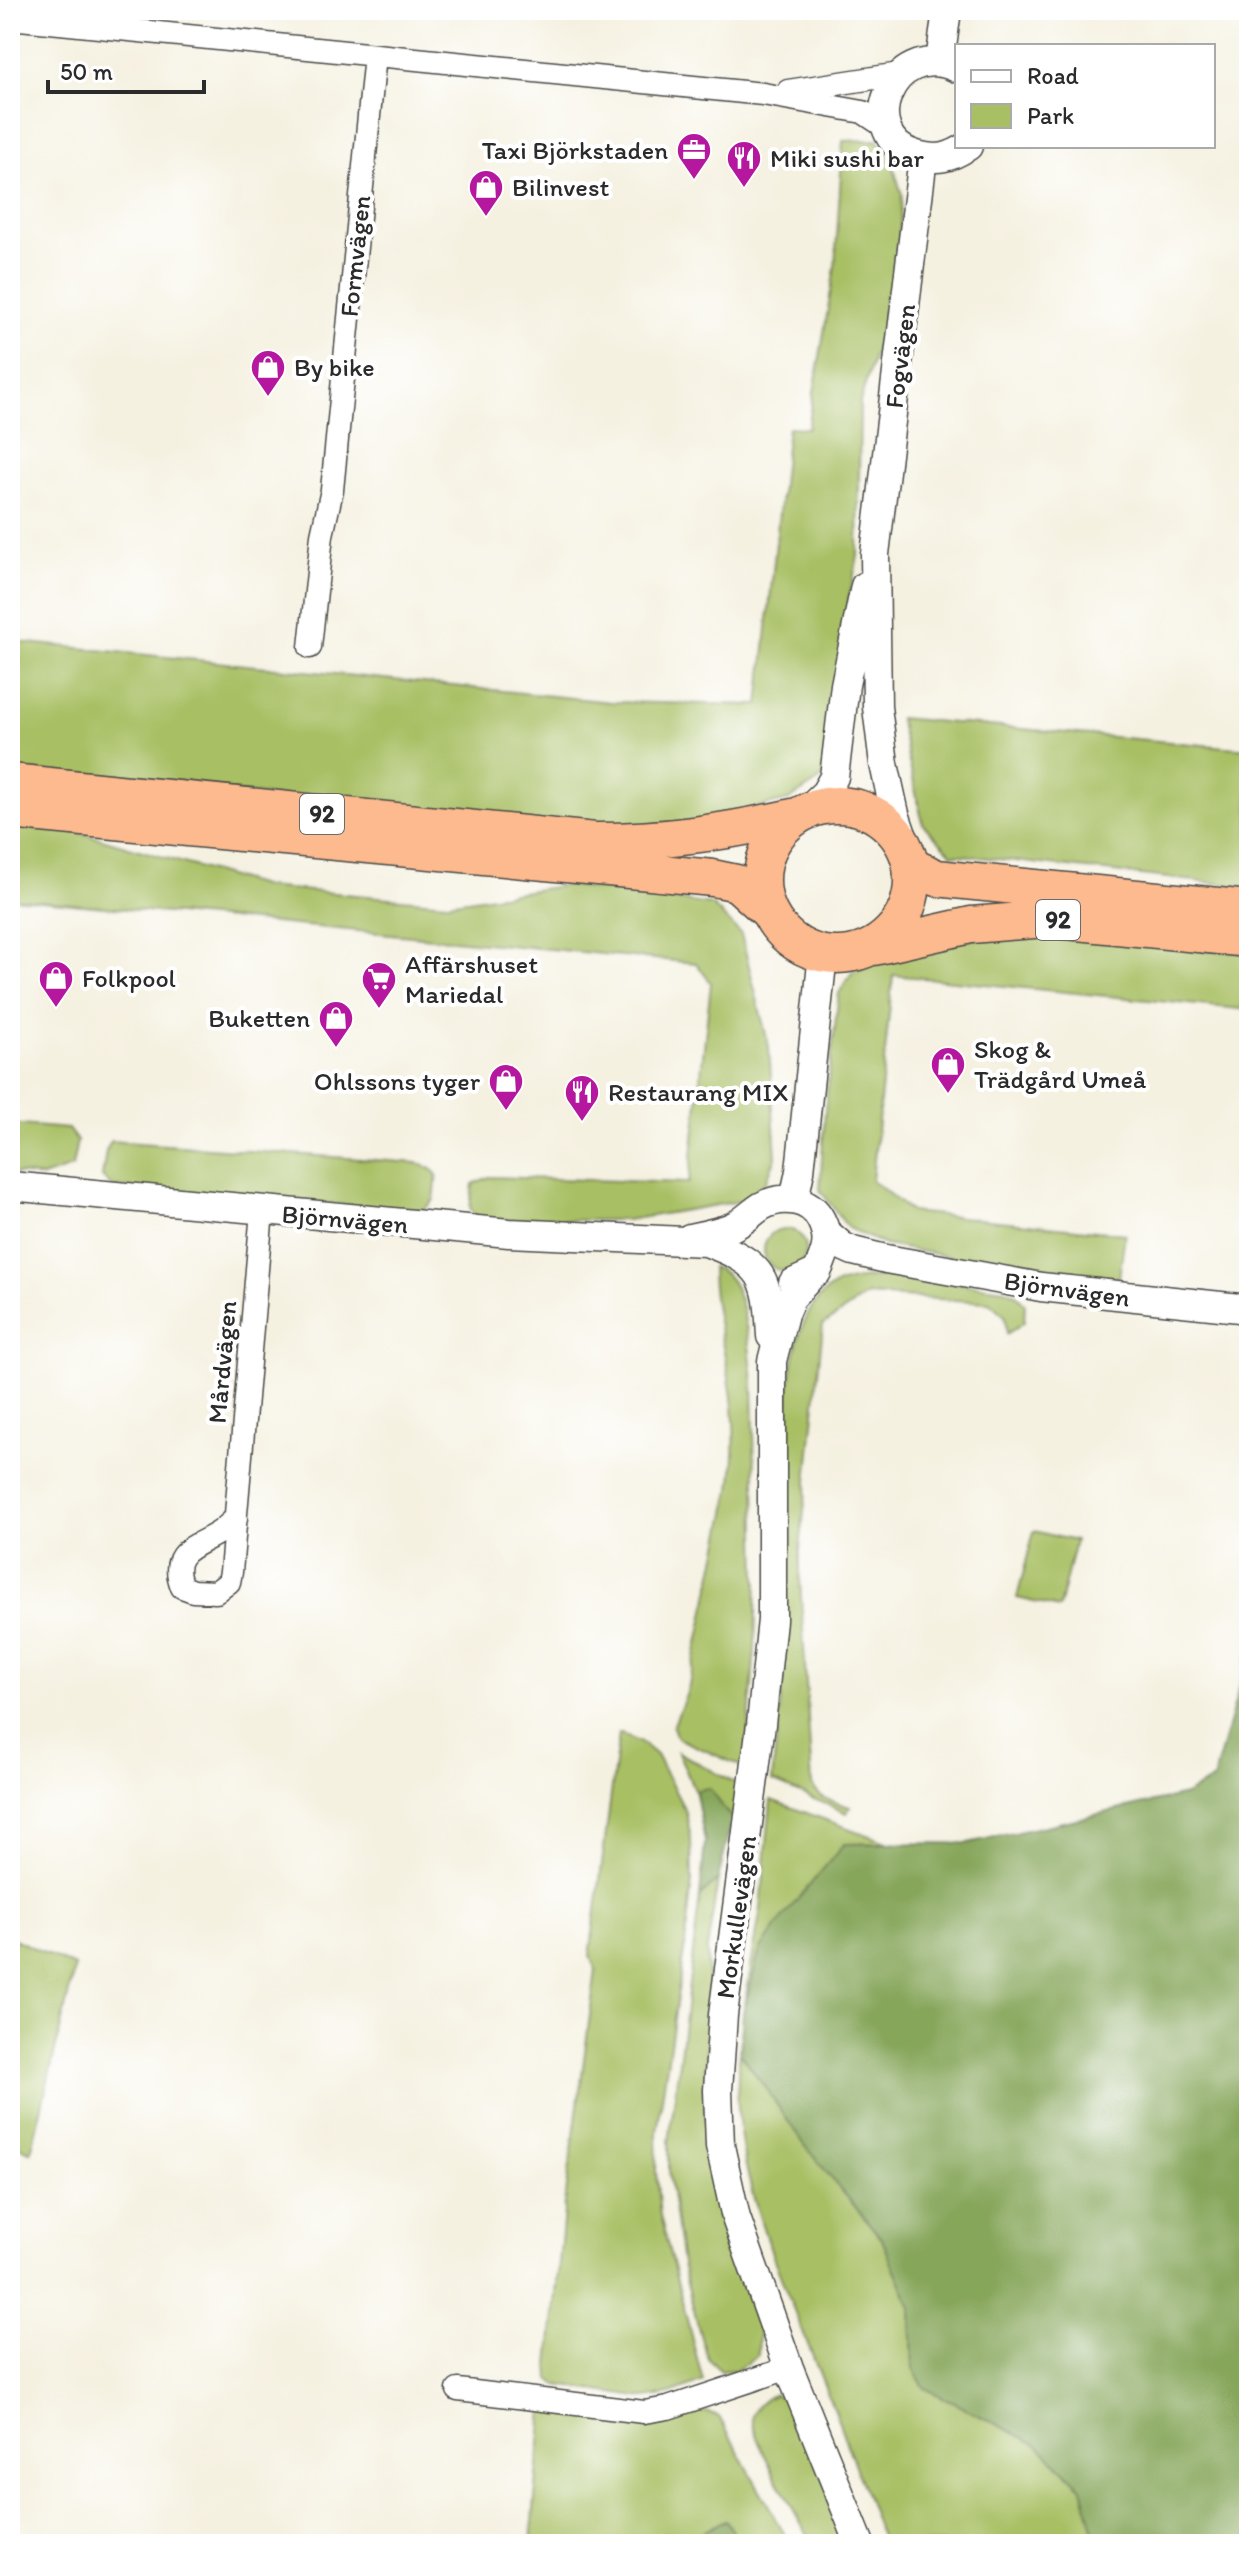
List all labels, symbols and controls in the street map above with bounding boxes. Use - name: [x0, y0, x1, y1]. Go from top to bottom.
- scale bar: [48, 44, 204, 94]
- legend: [955, 44, 1215, 148]
- text: 50 m: [60, 57, 113, 86]
- text: Road: [1027, 61, 1079, 90]
- text: Park: [1027, 101, 1074, 130]
- office icon: Taxi Björkstaden: [675, 131, 713, 181]
- place label: Taxi Björkstaden: [482, 134, 668, 166]
- restaurant icon: Miki sushi bar: [725, 139, 763, 189]
- place label: Miki sushi bar: [770, 142, 925, 174]
- shop icon: Bilinvest: [467, 168, 505, 218]
- place label: Bilinvest: [512, 171, 609, 203]
- street label: Formvägen: [333, 193, 377, 318]
- street label: Fogvägen: [878, 302, 922, 410]
- shop icon: By bike: [249, 348, 287, 398]
- place label: By bike: [294, 351, 375, 383]
- road number: 92: [300, 794, 344, 834]
- road number: 92: [1036, 900, 1080, 940]
- place label: Affärshuset Mariedal: [405, 948, 538, 1010]
- shop icon: Folkpool: [37, 959, 75, 1009]
- supermarket icon: Affärshuset Mariedal: [360, 960, 398, 1010]
- place label: Folkpool: [82, 962, 176, 994]
- shop icon: Buketten: [317, 999, 355, 1049]
- place label: Buketten: [208, 1002, 310, 1034]
- place label: Skog & Trädgård Umeå: [974, 1033, 1147, 1095]
- shop icon: Skog & Trädgård Umeå: [929, 1045, 967, 1095]
- shop icon: Ohlssons tyger: [487, 1062, 525, 1112]
- place label: Ohlssons tyger: [314, 1065, 481, 1097]
- restaurant icon: Restaurang MIX: [563, 1073, 601, 1123]
- place label: Restaurang MIX: [608, 1076, 788, 1108]
- street label: Björnvägen: [280, 1198, 410, 1240]
- street label: Björnvägen: [1002, 1264, 1132, 1314]
- street label: Mårdvägen: [201, 1299, 243, 1425]
- street label: Morkullevägen: [709, 1833, 763, 2001]

